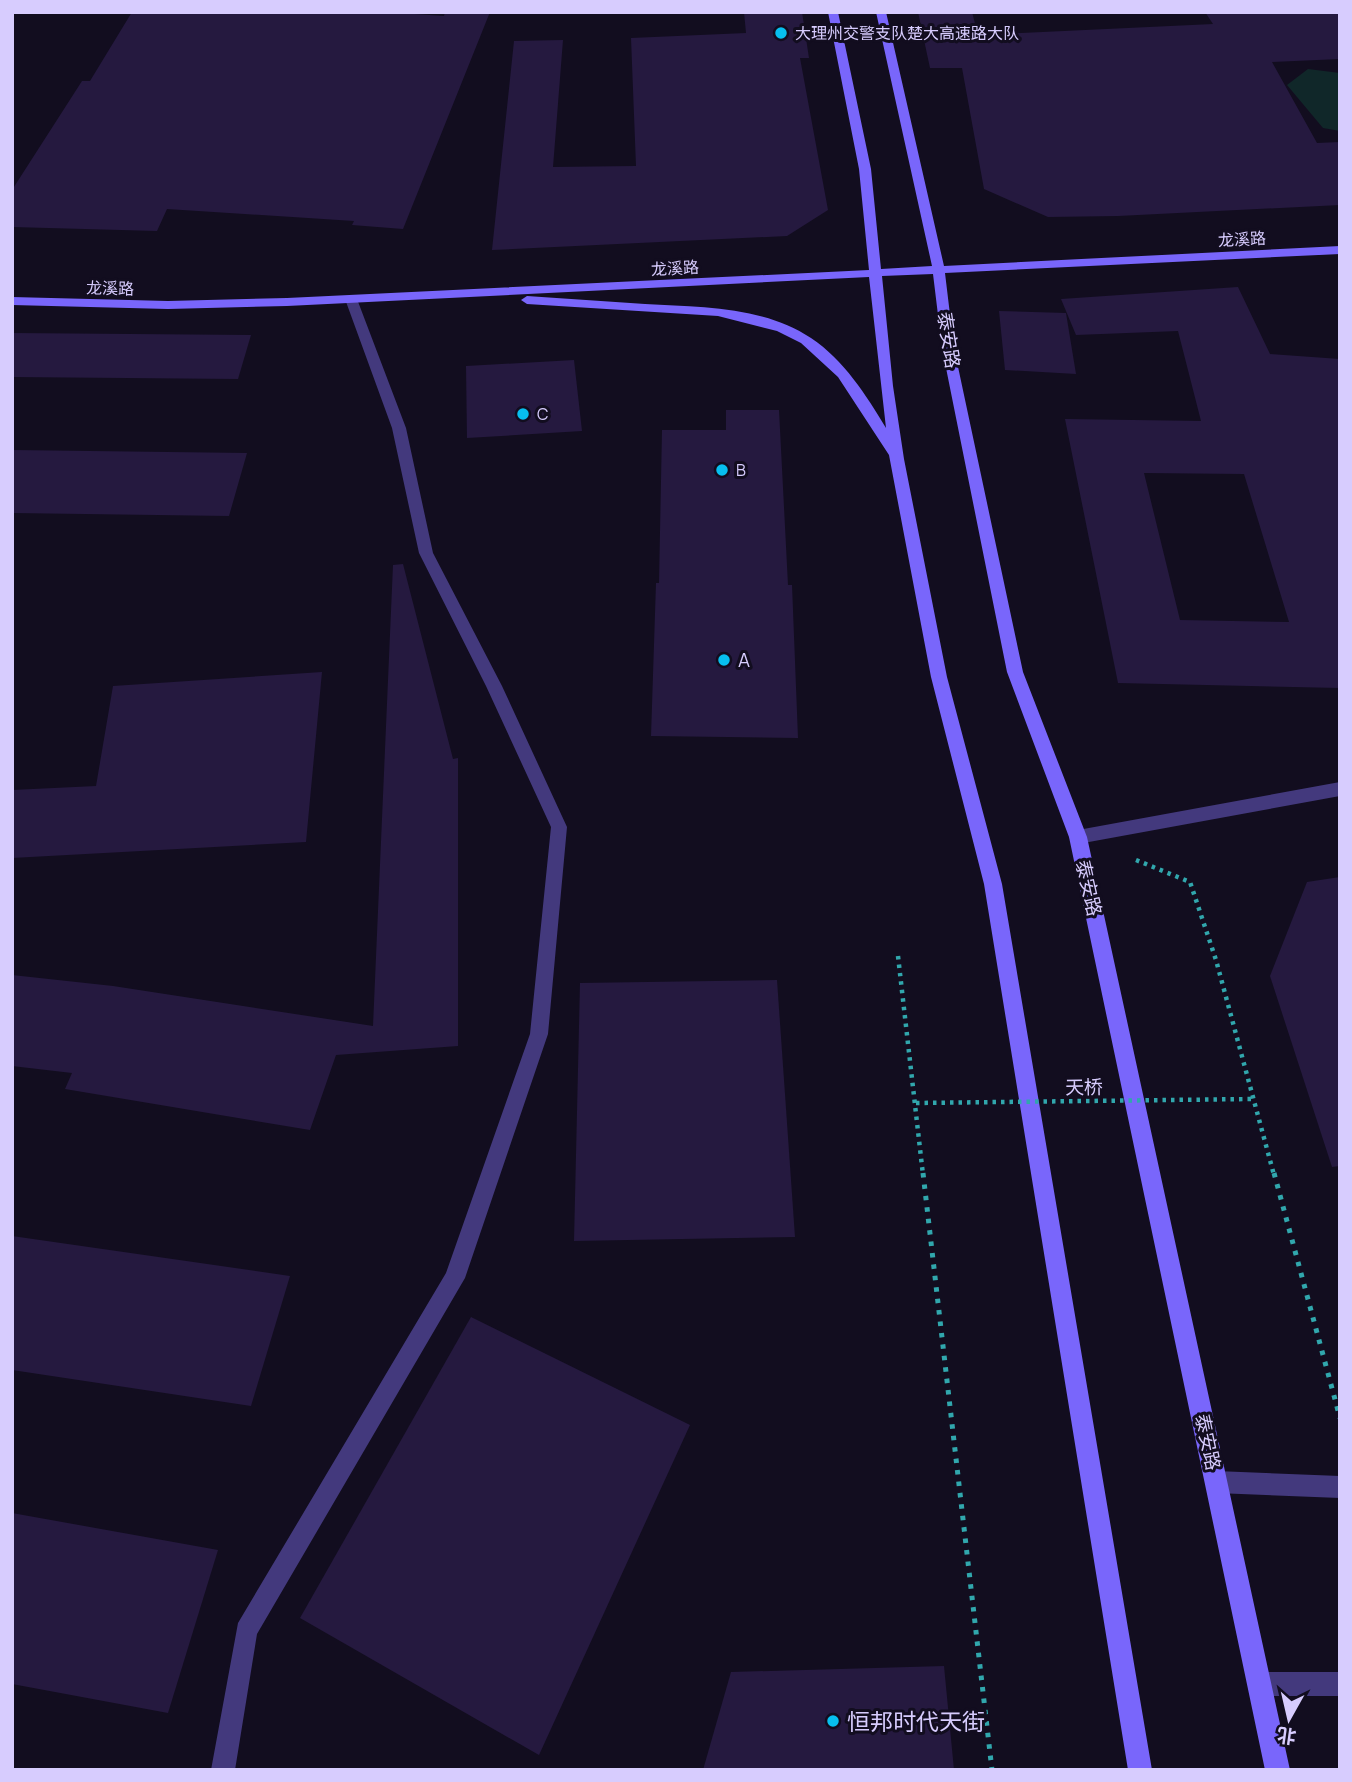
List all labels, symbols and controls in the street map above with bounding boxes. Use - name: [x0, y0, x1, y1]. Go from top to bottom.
- place label: 大理州交警支队楚大高速路大队: [795, 22, 1019, 44]
- marker: 大理州交警支队楚大高速路大队: [773, 25, 789, 41]
- street label: 龙溪路: [1217, 227, 1267, 251]
- street label: 龙溪路: [650, 256, 700, 280]
- street label: 龙溪路: [86, 277, 134, 299]
- street label: 泰安路: [932, 310, 966, 370]
- place label: C: [537, 403, 548, 425]
- marker: C: [515, 406, 531, 422]
- place label: B: [736, 459, 746, 481]
- marker: B: [714, 462, 730, 478]
- place label: A: [738, 647, 750, 673]
- marker: A: [716, 652, 732, 668]
- street label: 泰安路: [1070, 857, 1108, 919]
- street label: 天桥: [1065, 1074, 1103, 1100]
- street label: 泰安路: [1189, 1411, 1227, 1473]
- north arrow: [1254, 1684, 1324, 1754]
- place label: 恒邦时代天街: [847, 1705, 985, 1737]
- marker: 恒邦时代天街: [825, 1713, 841, 1729]
- text: 北: [1275, 1722, 1298, 1750]

